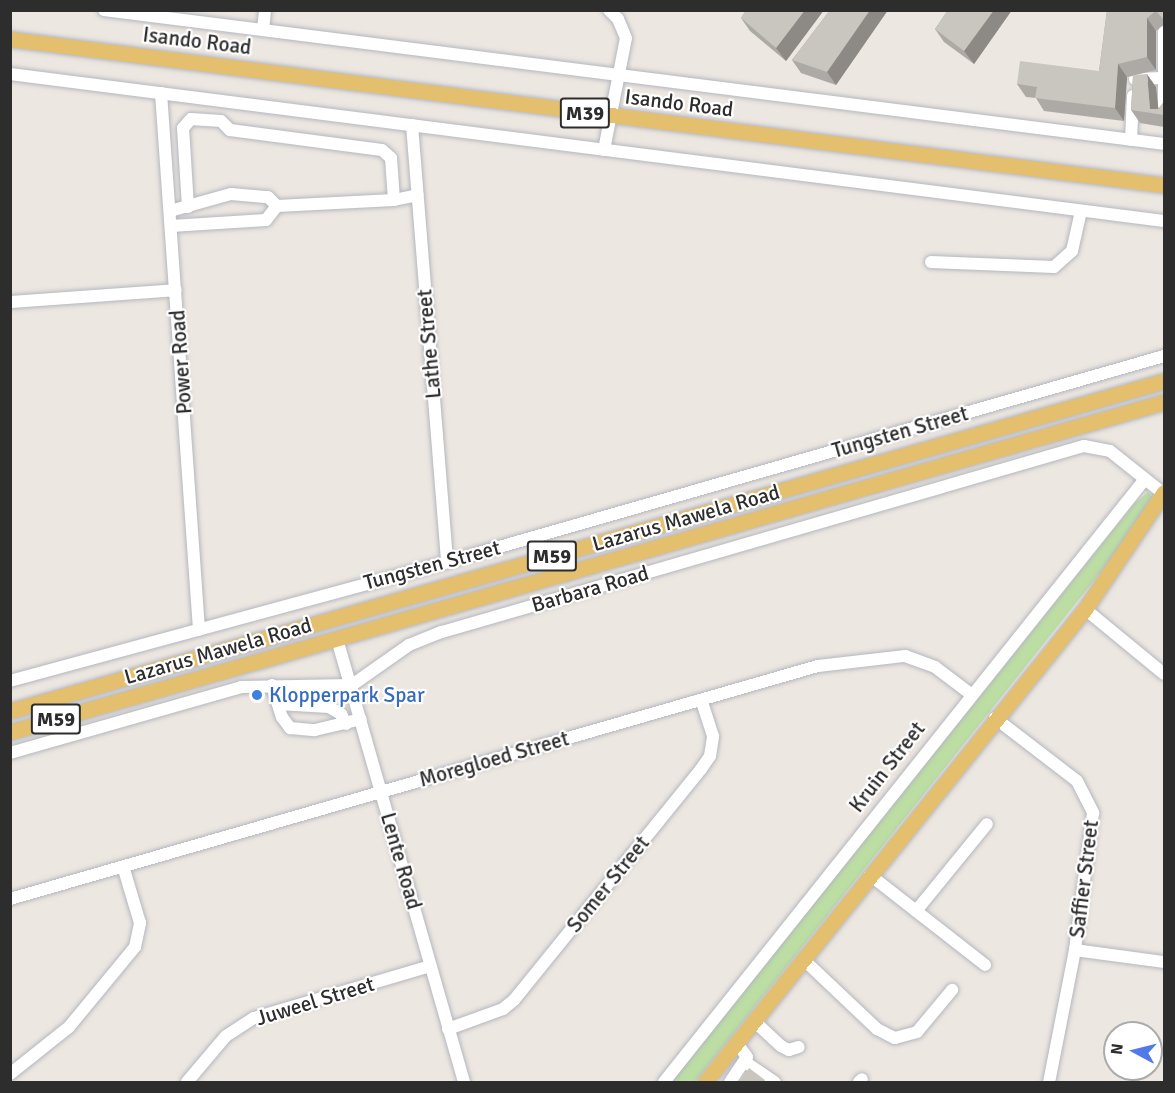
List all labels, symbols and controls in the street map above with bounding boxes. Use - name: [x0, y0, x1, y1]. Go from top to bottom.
- street label: Isando Road: [141, 22, 253, 60]
- street label: Isando Road: [623, 84, 735, 122]
- road number: M39: [560, 96, 610, 130]
- street label: Lathe Street: [412, 288, 446, 400]
- street label: Power Road: [165, 309, 197, 415]
- street label: Tungsten Street: [829, 401, 971, 463]
- street label: Lazarus Mawela Road: [589, 479, 783, 557]
- street label: Tungsten Street: [361, 535, 503, 595]
- road number: M59: [526, 539, 578, 573]
- street label: Barbara Road: [529, 560, 651, 618]
- street label: Lazarus Mawela Road: [121, 612, 315, 690]
- place label: Klopperpark Spar: [269, 682, 425, 708]
- marker: Klopperpark Spar: [250, 688, 264, 702]
- road number: M59: [31, 702, 82, 736]
- street label: Kruin Street: [844, 717, 930, 817]
- street label: Moregloed Street: [416, 726, 572, 792]
- street label: Lente Road: [375, 810, 427, 912]
- street label: Saffier Street: [1064, 819, 1104, 939]
- street label: Somer Street: [561, 831, 655, 937]
- street label: Juweel Street: [253, 971, 377, 1031]
- north arrow: [1103, 1021, 1163, 1081]
- text: N: [1107, 1042, 1128, 1056]

